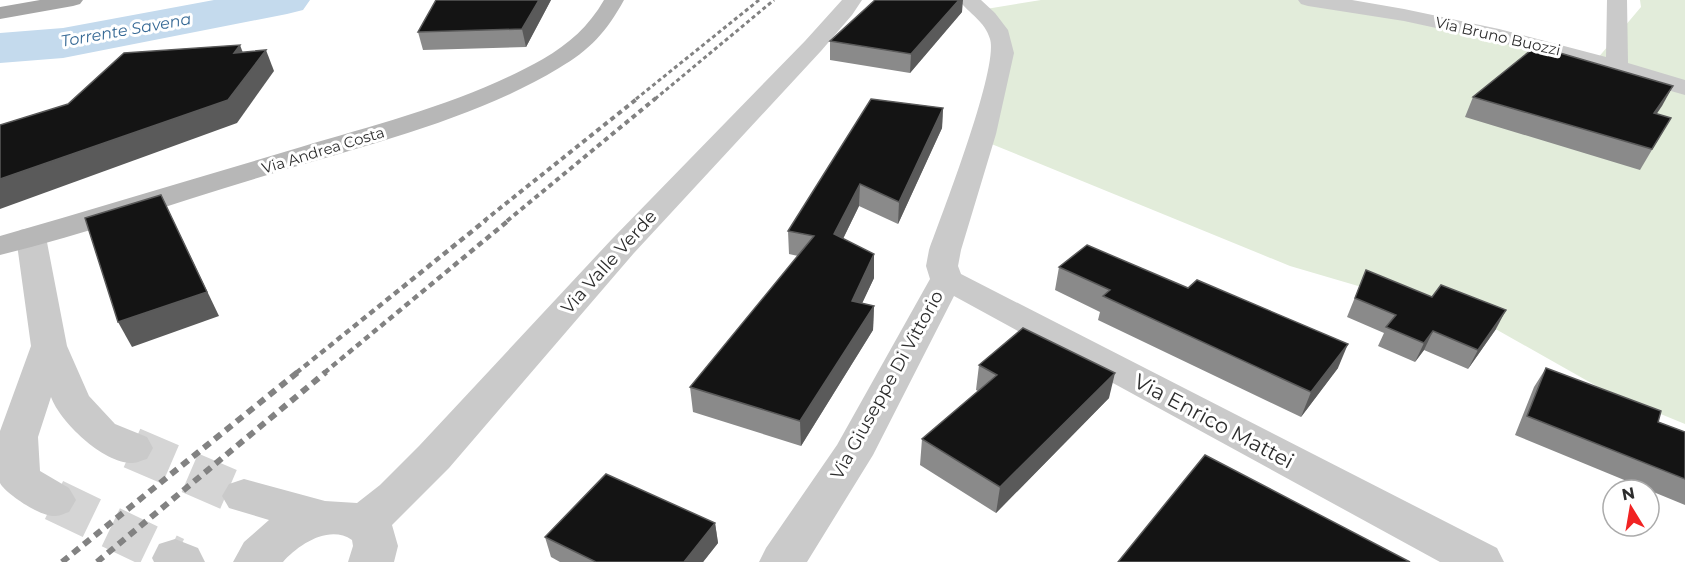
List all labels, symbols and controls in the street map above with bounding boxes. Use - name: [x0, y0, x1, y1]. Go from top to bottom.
- water label: Torrente Savena: [59, 9, 193, 51]
- street label: Via Bruno Buozzi: [1434, 12, 1562, 60]
- street label: Via Andrea Costa: [259, 122, 387, 178]
- street label: Via Valle Verde: [557, 205, 662, 319]
- street label: Via Giuseppe Di Vittorio: [826, 287, 948, 483]
- street label: Via Enrico Mattei: [1130, 368, 1298, 474]
- north arrow: [1601, 478, 1661, 538]
- text: N: [1620, 483, 1636, 504]

